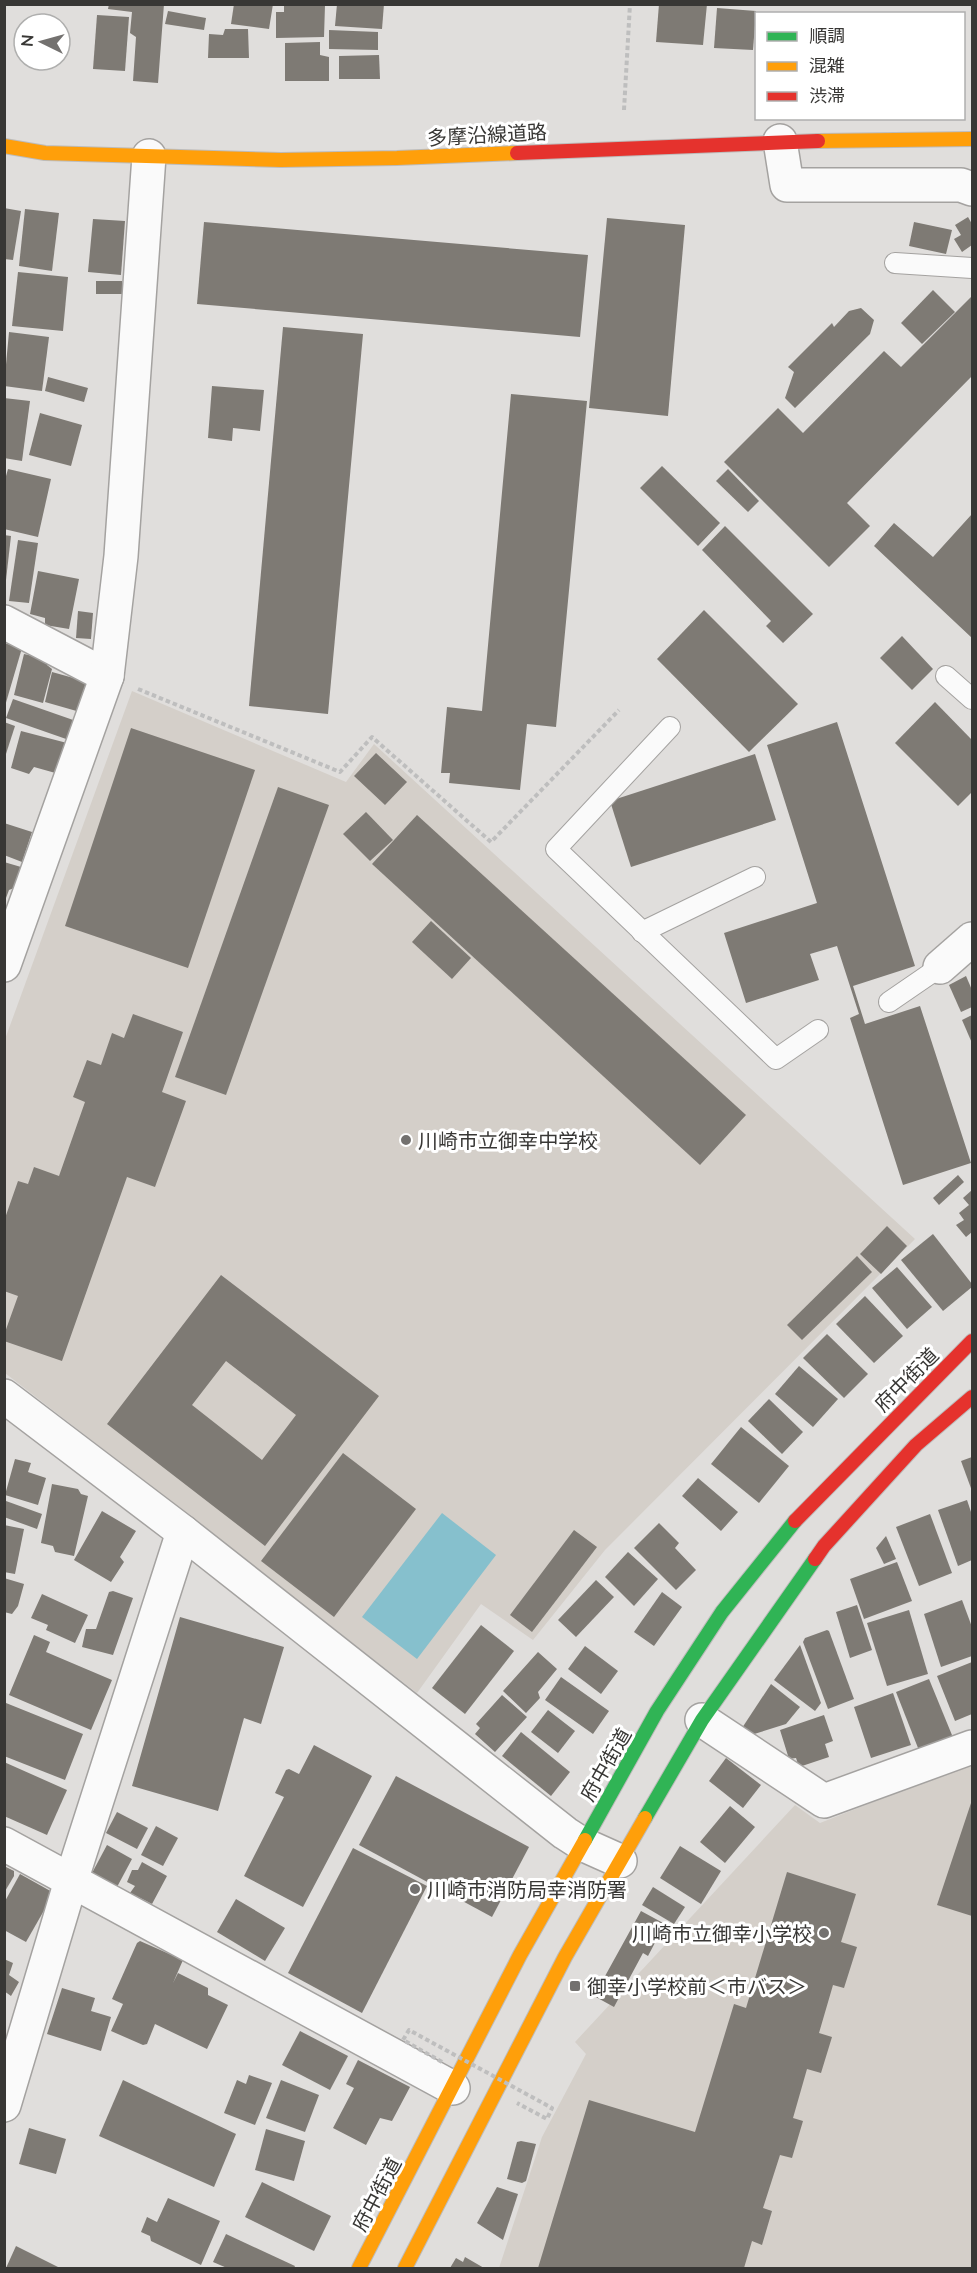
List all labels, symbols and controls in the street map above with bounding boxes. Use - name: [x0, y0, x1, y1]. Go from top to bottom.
- north arrow: [12, 12, 72, 72]
- legend: [755, 12, 965, 120]
- text: 順調: [809, 24, 845, 46]
- text: N: [17, 34, 37, 48]
- text: 混雑: [809, 54, 845, 76]
- text: 渋滞: [809, 84, 845, 106]
- street label: 多摩沿線道路: [426, 119, 548, 149]
- place label: 川崎市立御幸中学校: [418, 1128, 598, 1152]
- marker: 川崎市立御幸中学校: [399, 1133, 413, 1147]
- street label: 府中街道: [869, 1342, 943, 1416]
- street label: 府中街道: [575, 1723, 635, 1805]
- place label: 川崎市消防局幸消防署: [427, 1877, 627, 1901]
- marker: 川崎市消防局幸消防署: [408, 1882, 422, 1896]
- place label: 川崎市立御幸小学校: [632, 1921, 812, 1945]
- marker: 川崎市立御幸小学校: [817, 1926, 831, 1940]
- place label: 御幸小学校前＜市バス＞: [587, 1974, 807, 1998]
- marker: 御幸小学校前＜市バス＞: [568, 1979, 582, 1993]
- street label: 府中街道: [347, 2153, 405, 2235]

